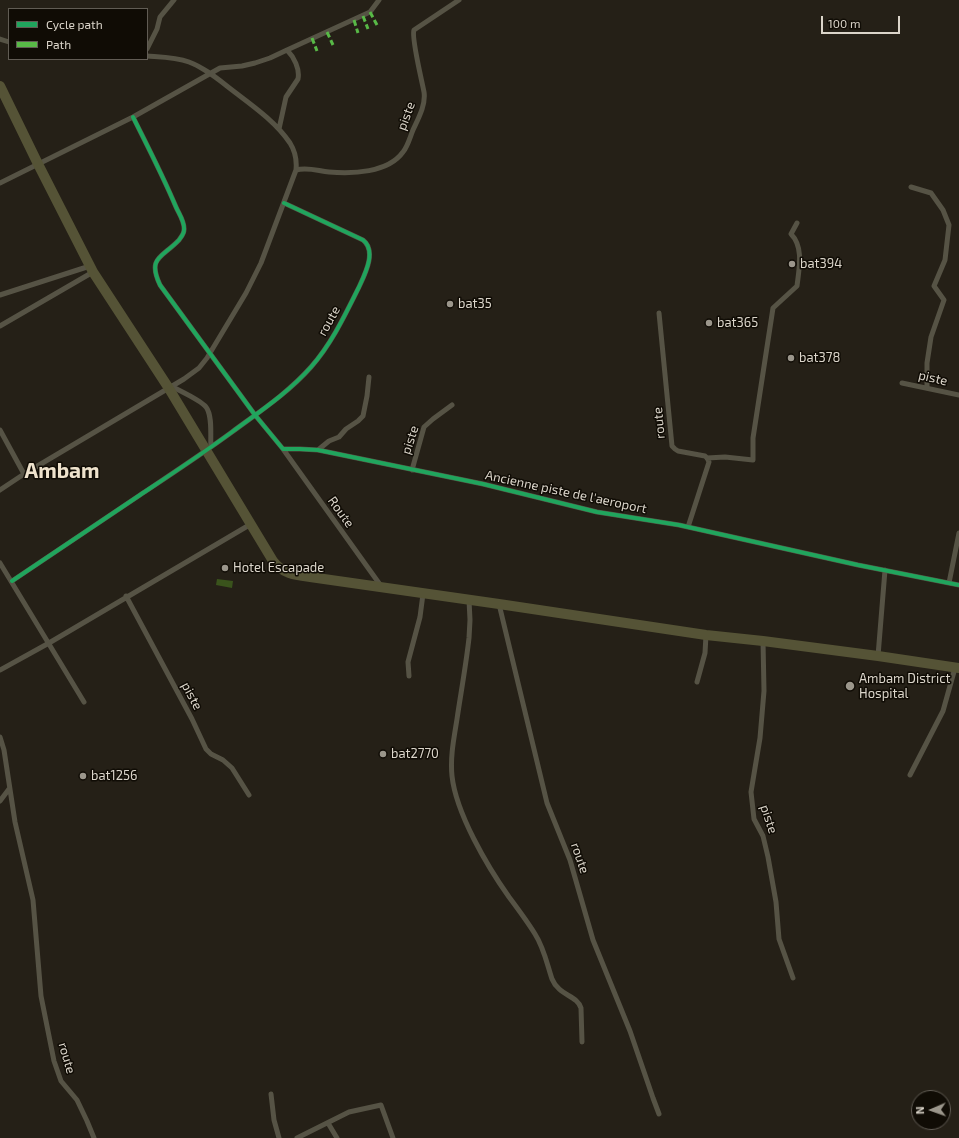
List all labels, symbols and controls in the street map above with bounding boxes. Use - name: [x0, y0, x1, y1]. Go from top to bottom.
- legend: [8, 8, 148, 60]
- scale bar: [823, 8, 902, 34]
- text: 100 m: [828, 16, 860, 30]
- text: Cycle path: [46, 17, 103, 31]
- text: Path: [46, 37, 71, 51]
- street label: piste: [394, 100, 418, 132]
- place label: bat394: [800, 256, 842, 272]
- marker: bat394: [787, 259, 797, 269]
- place label: bat35: [458, 296, 492, 312]
- marker: bat35: [445, 299, 455, 309]
- street label: route: [314, 303, 344, 339]
- place label: bat365: [717, 315, 758, 331]
- marker: bat365: [704, 318, 714, 328]
- place label: bat378: [799, 350, 840, 366]
- marker: bat378: [786, 353, 796, 363]
- street label: piste: [917, 367, 949, 389]
- street label: route: [650, 406, 668, 440]
- street label: piste: [398, 424, 422, 456]
- district label: Ambam: [24, 458, 100, 484]
- street label: Ancienne piste de l'aeroport: [484, 467, 648, 517]
- street label: Route: [324, 493, 358, 531]
- place label: Hotel Escapade: [233, 560, 324, 576]
- marker: Hotel Escapade: [220, 563, 230, 573]
- place label: Ambam District Hospital: [859, 671, 950, 702]
- street label: piste: [178, 679, 206, 713]
- marker: Ambam District Hospital: [844, 680, 856, 692]
- place label: bat2770: [391, 746, 439, 762]
- marker: bat2770: [378, 749, 388, 759]
- place label: bat1256: [91, 768, 137, 784]
- marker: bat1256: [78, 771, 88, 781]
- street label: piste: [757, 803, 781, 835]
- street label: route: [567, 840, 593, 876]
- street label: route: [55, 1041, 79, 1075]
- north arrow: [911, 1090, 951, 1130]
- text: N: [913, 1106, 926, 1115]

